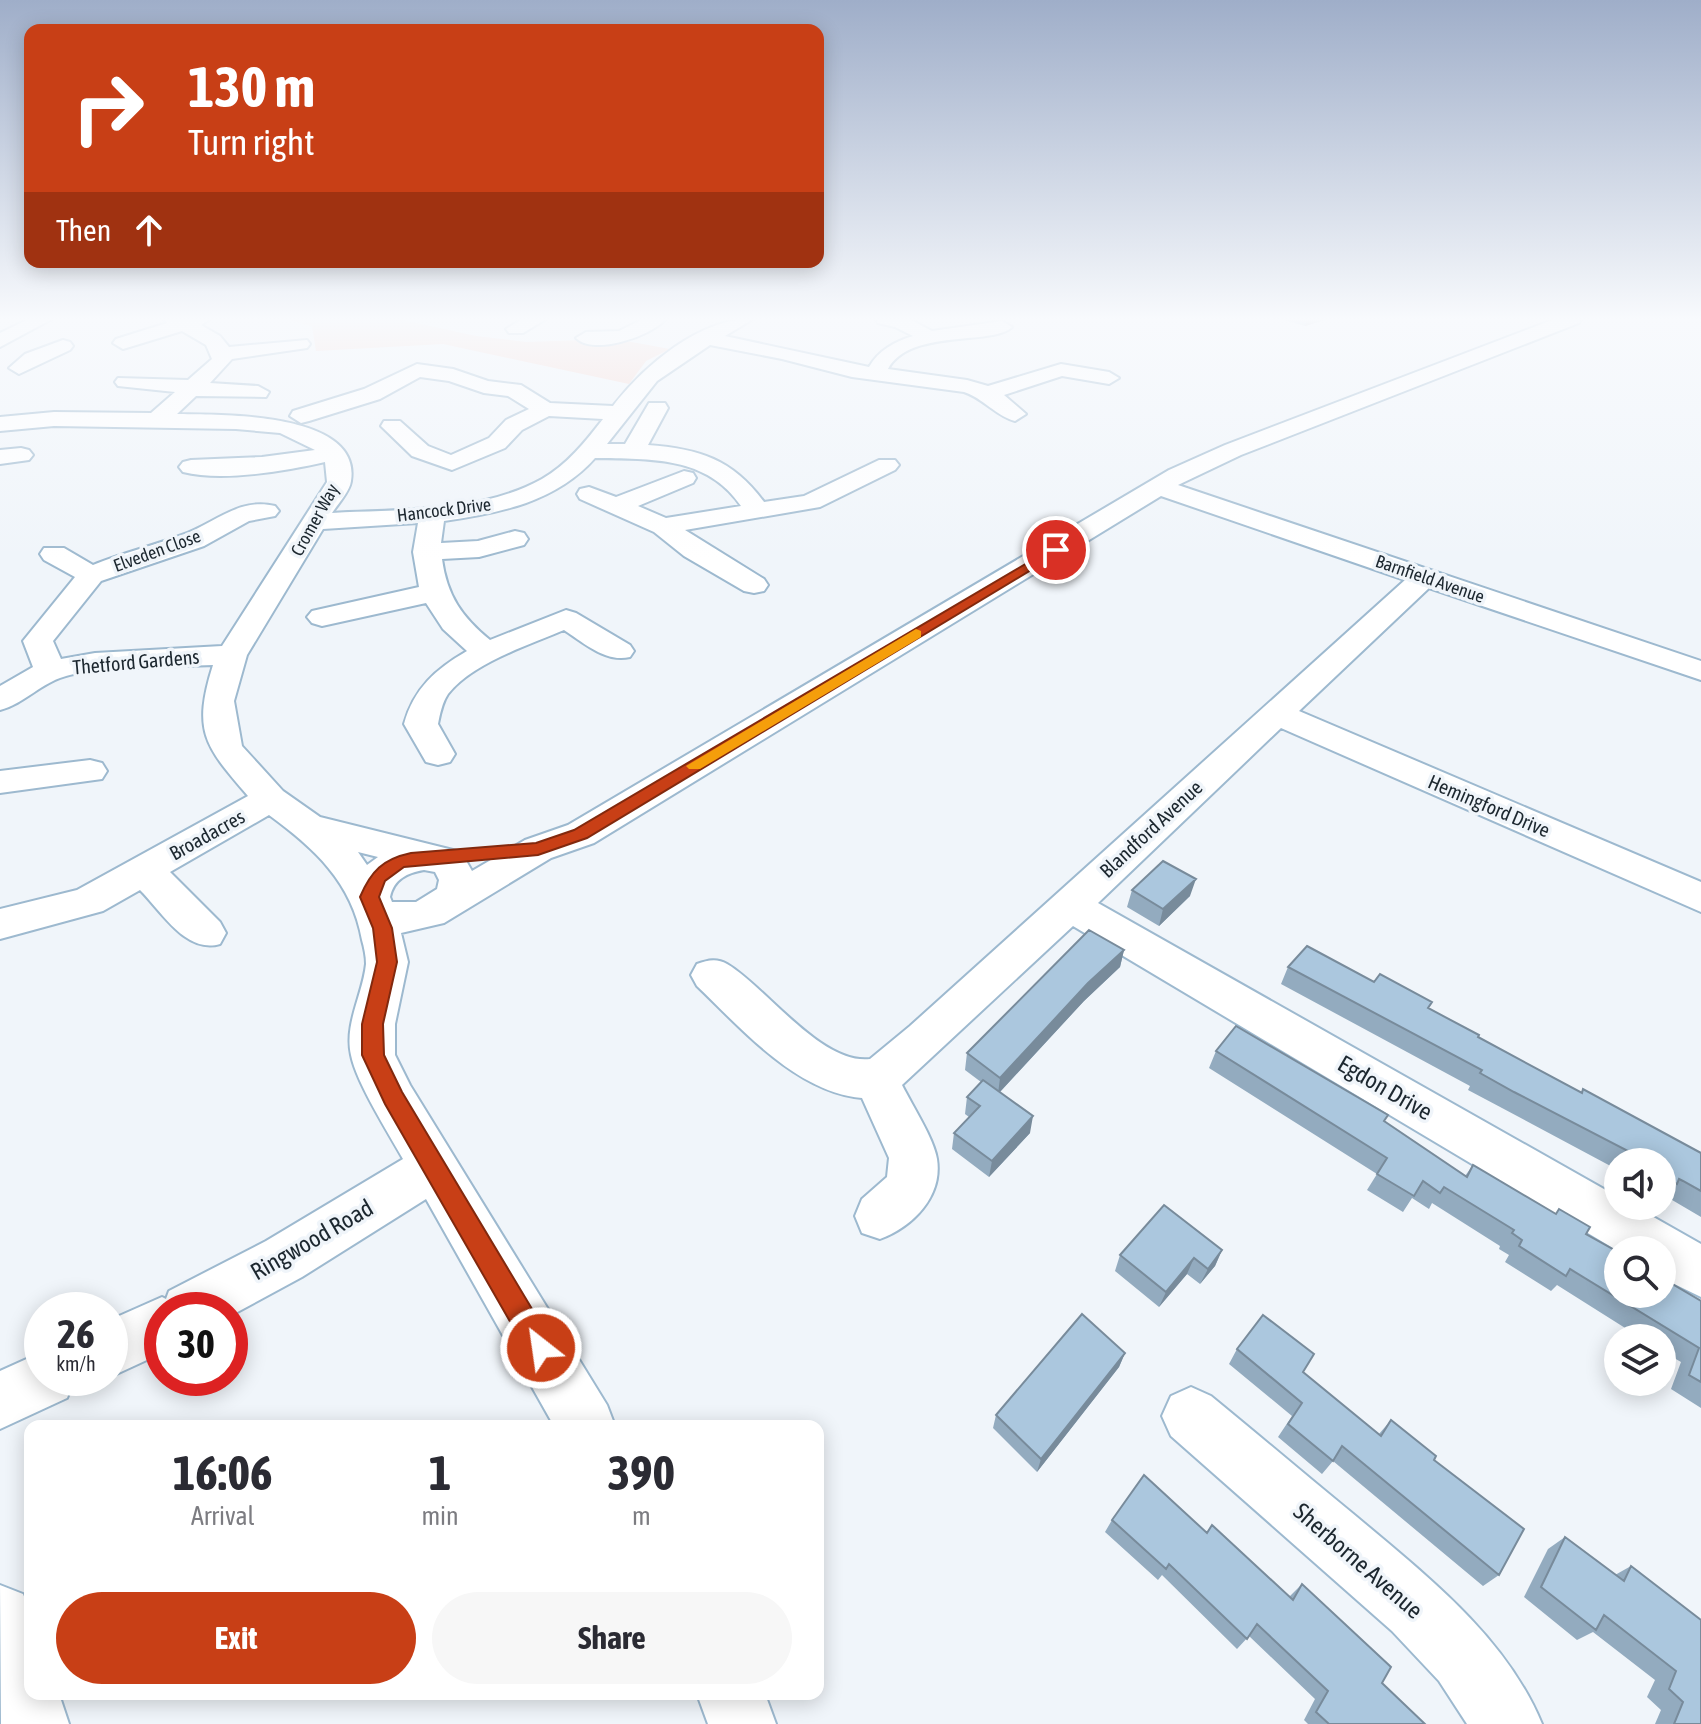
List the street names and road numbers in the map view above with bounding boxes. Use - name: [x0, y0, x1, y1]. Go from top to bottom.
- street label: Cromer Way: [286, 480, 343, 559]
- street label: Hancock Drive: [396, 493, 492, 526]
- street label: Elveden Close: [110, 525, 203, 576]
- street label: Barnfield Avenue: [1373, 550, 1487, 607]
- street label: Thetford Gardens: [72, 645, 200, 678]
- street label: Hemingford Drive: [1425, 770, 1553, 841]
- street label: Blandford Avenue: [1095, 775, 1207, 882]
- street label: Broadacres: [165, 805, 248, 865]
- street label: Egdon Drive: [1333, 1050, 1437, 1125]
- street label: Ringwood Road: [246, 1194, 378, 1285]
- street label: Sherborne Avenue: [1288, 1497, 1428, 1624]

